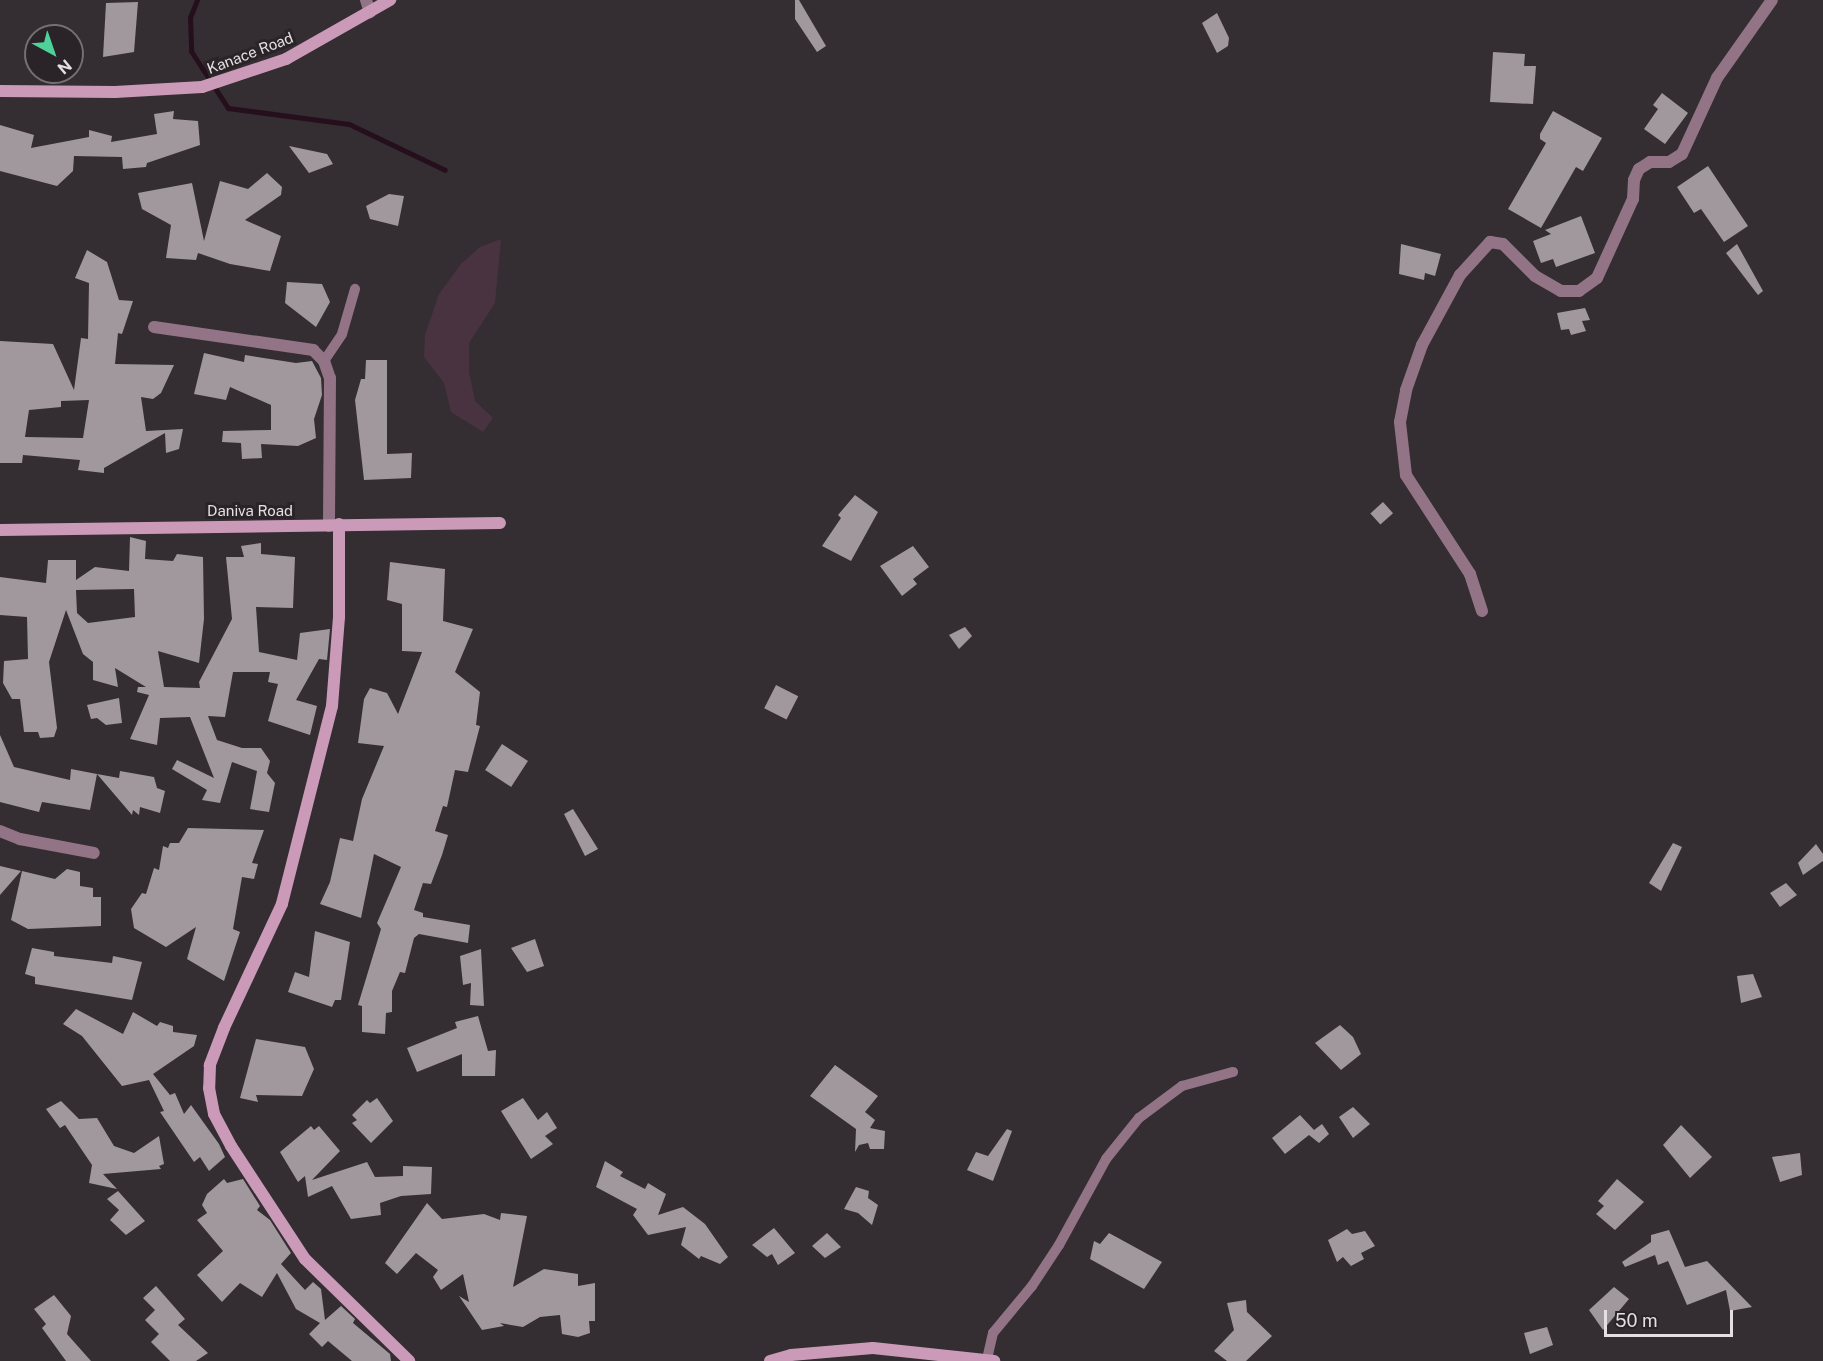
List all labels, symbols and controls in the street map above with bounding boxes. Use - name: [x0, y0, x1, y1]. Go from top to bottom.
- north arrow: [24, 24, 84, 84]
- street label: Kanace Road: [204, 28, 296, 78]
- text: N: [54, 55, 76, 78]
- street label: Daniva Road: [207, 502, 293, 520]
- scale bar: [1607, 1298, 1736, 1336]
- text: 50 m: [1615, 1310, 1658, 1331]

